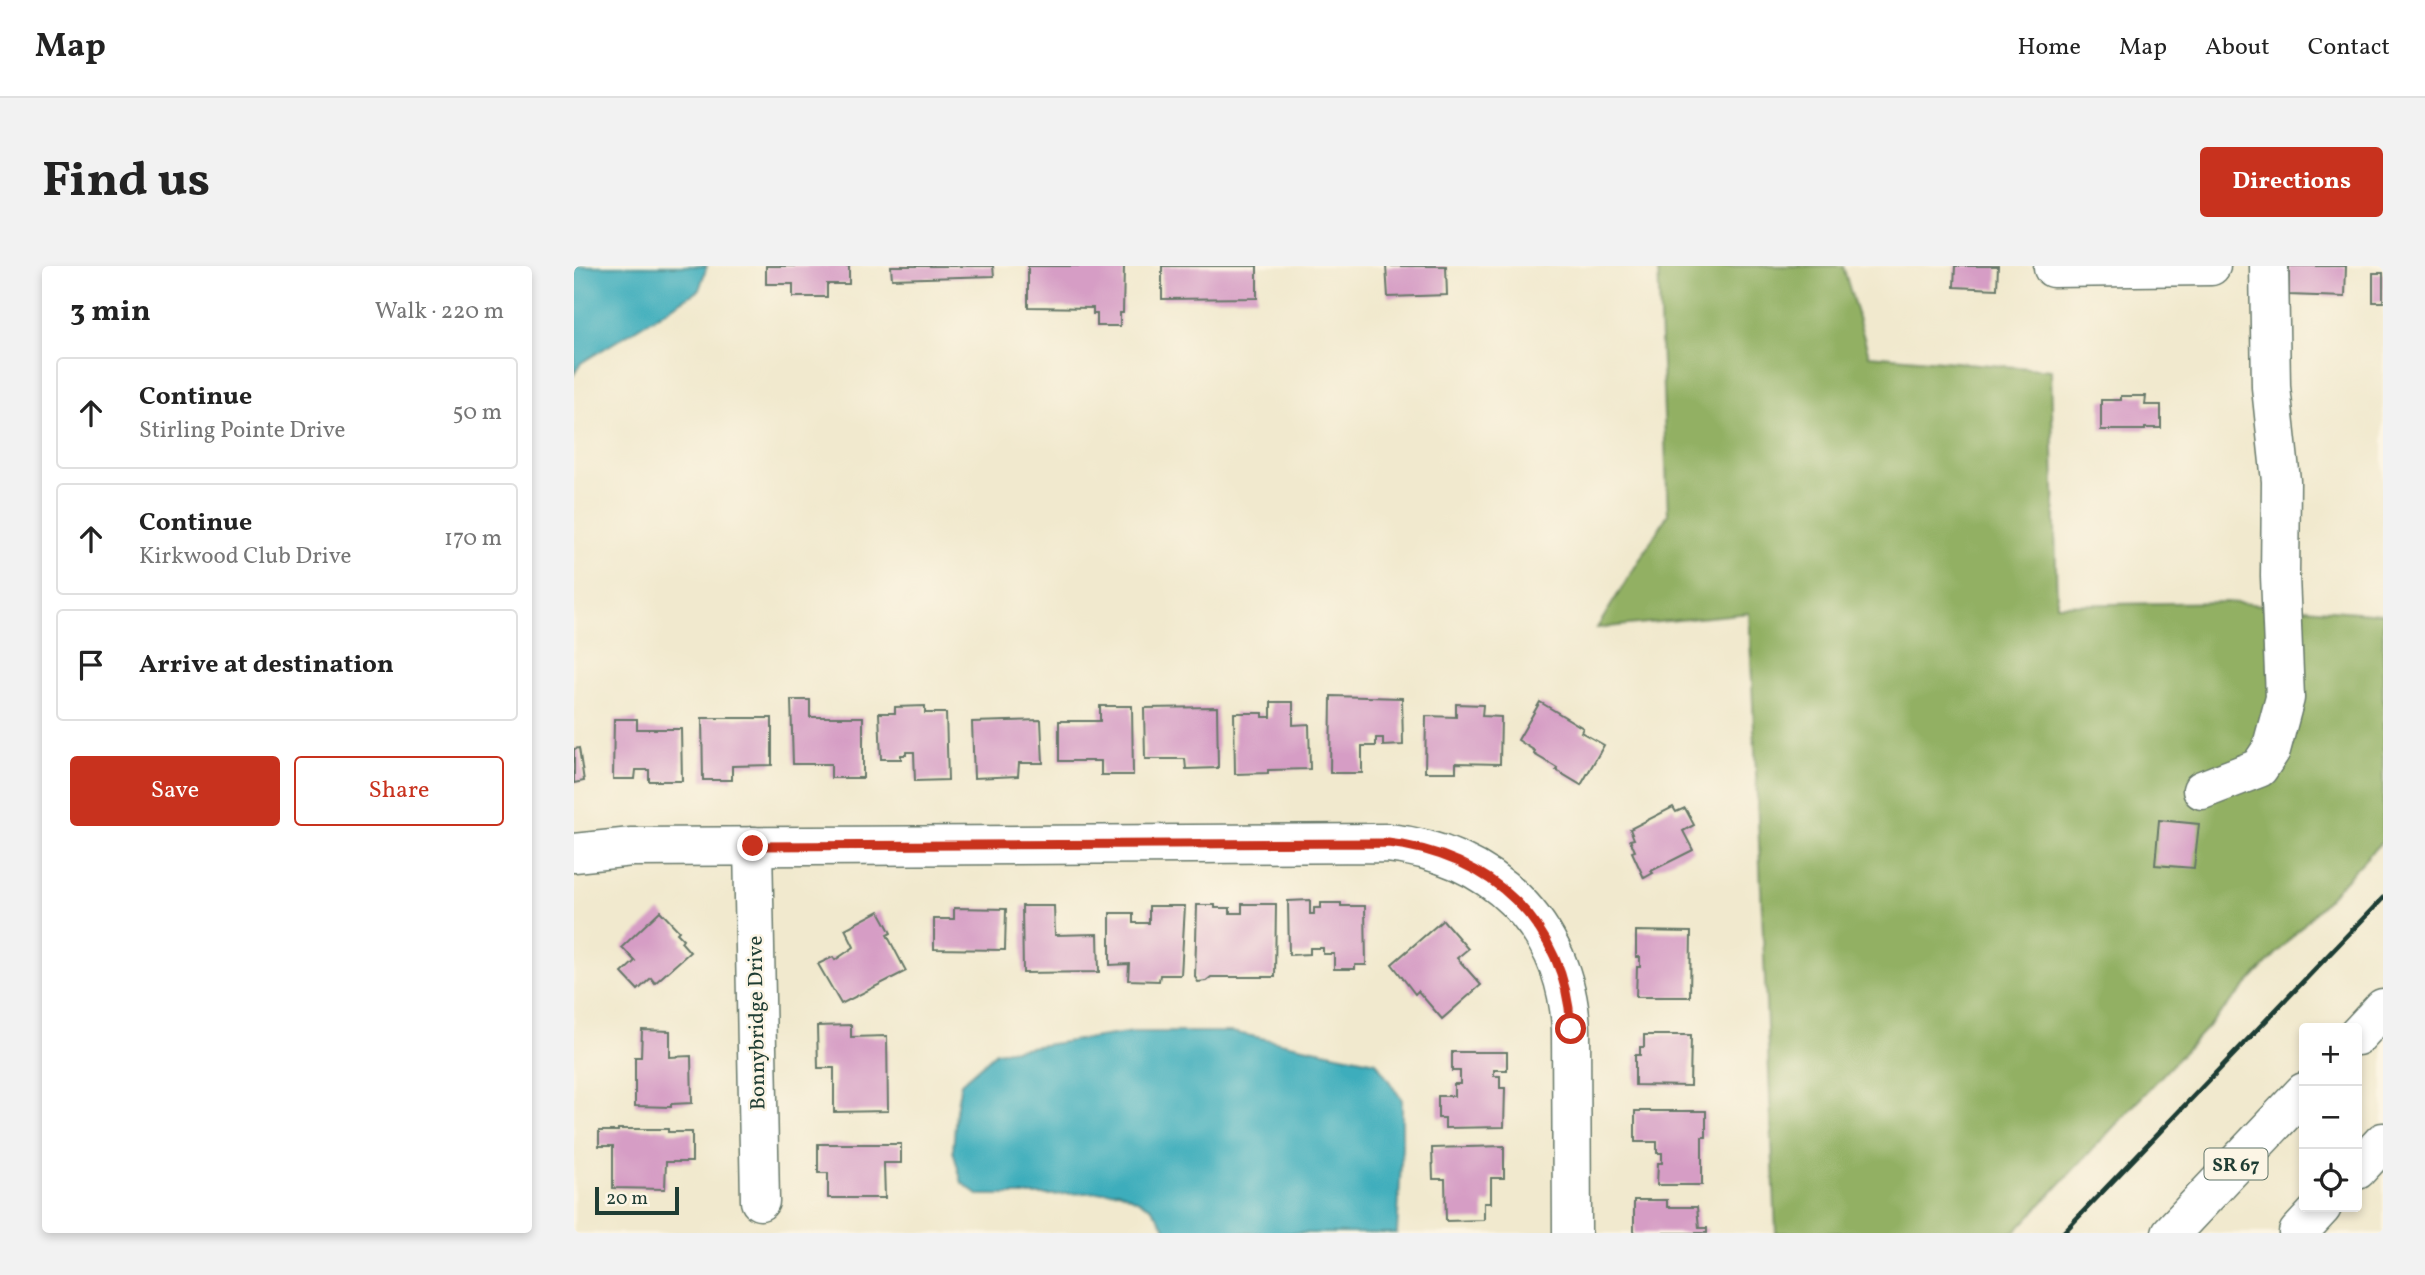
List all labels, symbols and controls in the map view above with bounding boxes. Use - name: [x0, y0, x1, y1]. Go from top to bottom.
- text: Map: [35, 25, 106, 71]
- text: Home: [2017, 31, 2081, 65]
- text: Map: [2119, 31, 2167, 65]
- text: About: [2205, 31, 2270, 65]
- text: Contact: [2308, 31, 2390, 65]
- button: Directions: [2200, 147, 2383, 217]
- text: Find us: [42, 148, 210, 217]
- text: 3 min: [70, 291, 151, 333]
- text: Walk · 220 m: [375, 296, 504, 328]
- text: Continue: [139, 379, 252, 415]
- icon: ahead: [72, 394, 110, 432]
- text: 50 m: [453, 397, 502, 429]
- text: Stirling Pointe Drive: [139, 415, 346, 447]
- text: Continue: [139, 505, 252, 541]
- icon: ahead: [72, 520, 110, 558]
- text: 170 m: [444, 523, 502, 555]
- text: Kirkwood Club Drive: [139, 541, 352, 573]
- icon: arrive: [72, 646, 110, 684]
- text: Arrive at destination: [139, 647, 394, 683]
- button: Save: [70, 756, 280, 826]
- button: Share: [294, 756, 504, 826]
- route end: [737, 830, 768, 861]
- street label: Bonnybridge Drive: [741, 935, 774, 1110]
- route start: [1555, 1013, 1586, 1044]
- map controls: [2299, 1023, 2362, 1212]
- button: +: [2299, 1023, 2362, 1086]
- button: −: [2299, 1086, 2362, 1149]
- road number: SR 67: [2204, 1148, 2268, 1180]
- button: locate: [2299, 1149, 2362, 1212]
- scale bar: [595, 1184, 679, 1216]
- text: 20 m: [606, 1186, 648, 1212]

